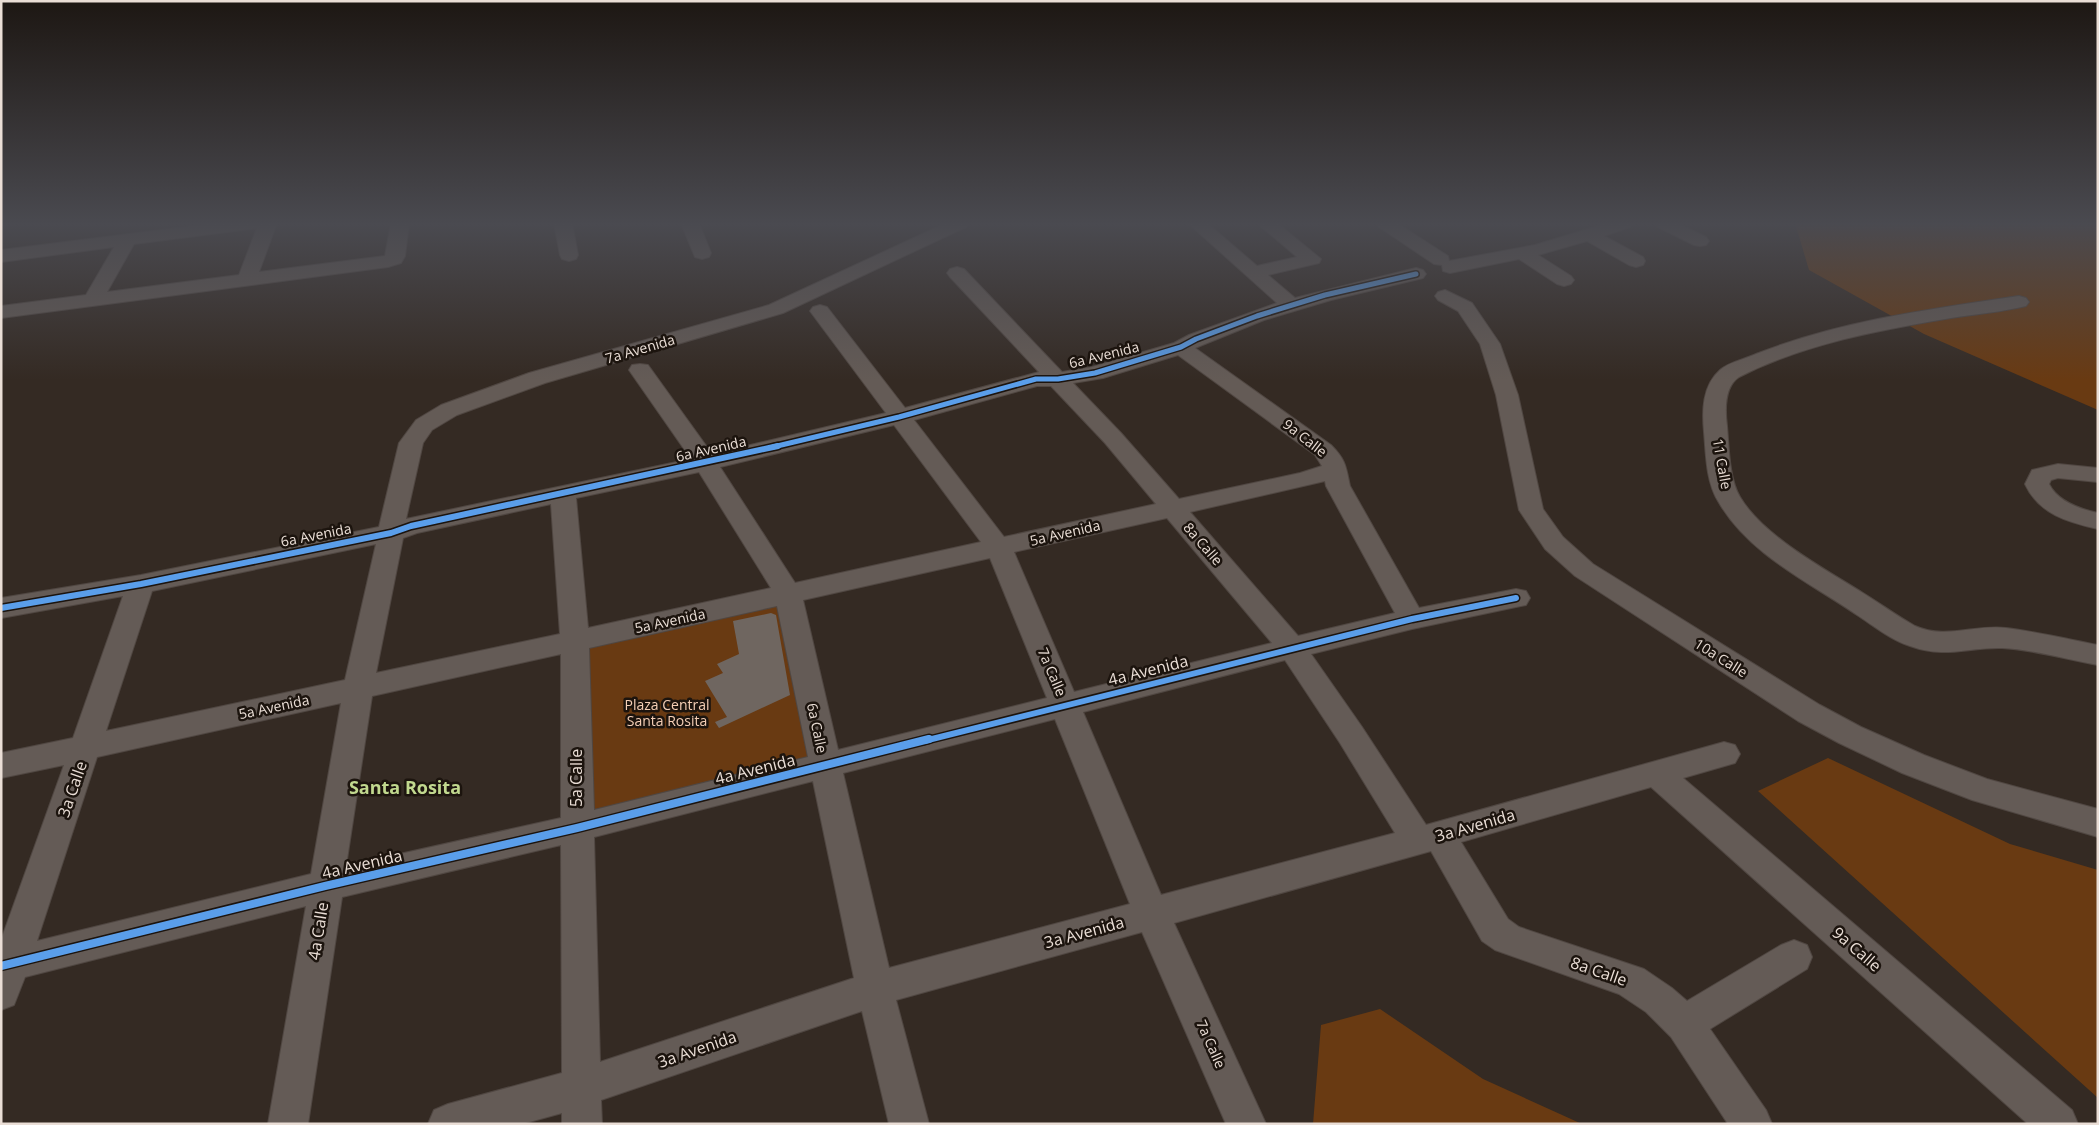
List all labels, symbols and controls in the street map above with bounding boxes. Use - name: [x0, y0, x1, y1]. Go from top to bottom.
- street label: 7a Avenida: [603, 330, 677, 368]
- street label: 6a Avenida: [1067, 337, 1141, 372]
- street label: 9a Calle: [1279, 414, 1331, 461]
- street label: 6a Avenida: [674, 431, 748, 466]
- street label: 11 Calle: [1709, 437, 1736, 491]
- street label: 5a Avenida: [1028, 515, 1102, 550]
- street label: 6a Avenida: [279, 518, 353, 551]
- street label: 8a Calle: [1179, 518, 1227, 569]
- street label: 5a Avenida: [633, 604, 707, 637]
- street label: 10a Calle: [1691, 634, 1751, 681]
- street label: 7a Calle: [1034, 645, 1071, 699]
- street label: 4a Avenida: [1106, 649, 1190, 691]
- street label: 5a Avenida: [237, 690, 311, 723]
- park label: Plaza Central Santa Rosita: [624, 695, 710, 730]
- street label: 6a Calle: [803, 701, 832, 755]
- street label: 4a Avenida: [713, 748, 797, 790]
- street label: 5a Calle: [565, 749, 587, 807]
- street label: 3a Calle: [52, 758, 92, 820]
- district label: Santa Rosita: [349, 775, 461, 799]
- street label: 3a Avenida: [1433, 803, 1517, 847]
- street label: 4a Avenida: [320, 844, 404, 884]
- street label: 4a Calle: [303, 901, 333, 961]
- street label: 3a Avenida: [1042, 911, 1126, 953]
- street label: 9a Calle: [1828, 922, 1886, 976]
- street label: 8a Calle: [1568, 951, 1630, 991]
- street label: 7a Calle: [1192, 1017, 1231, 1071]
- street label: 3a Avenida: [655, 1025, 739, 1073]

